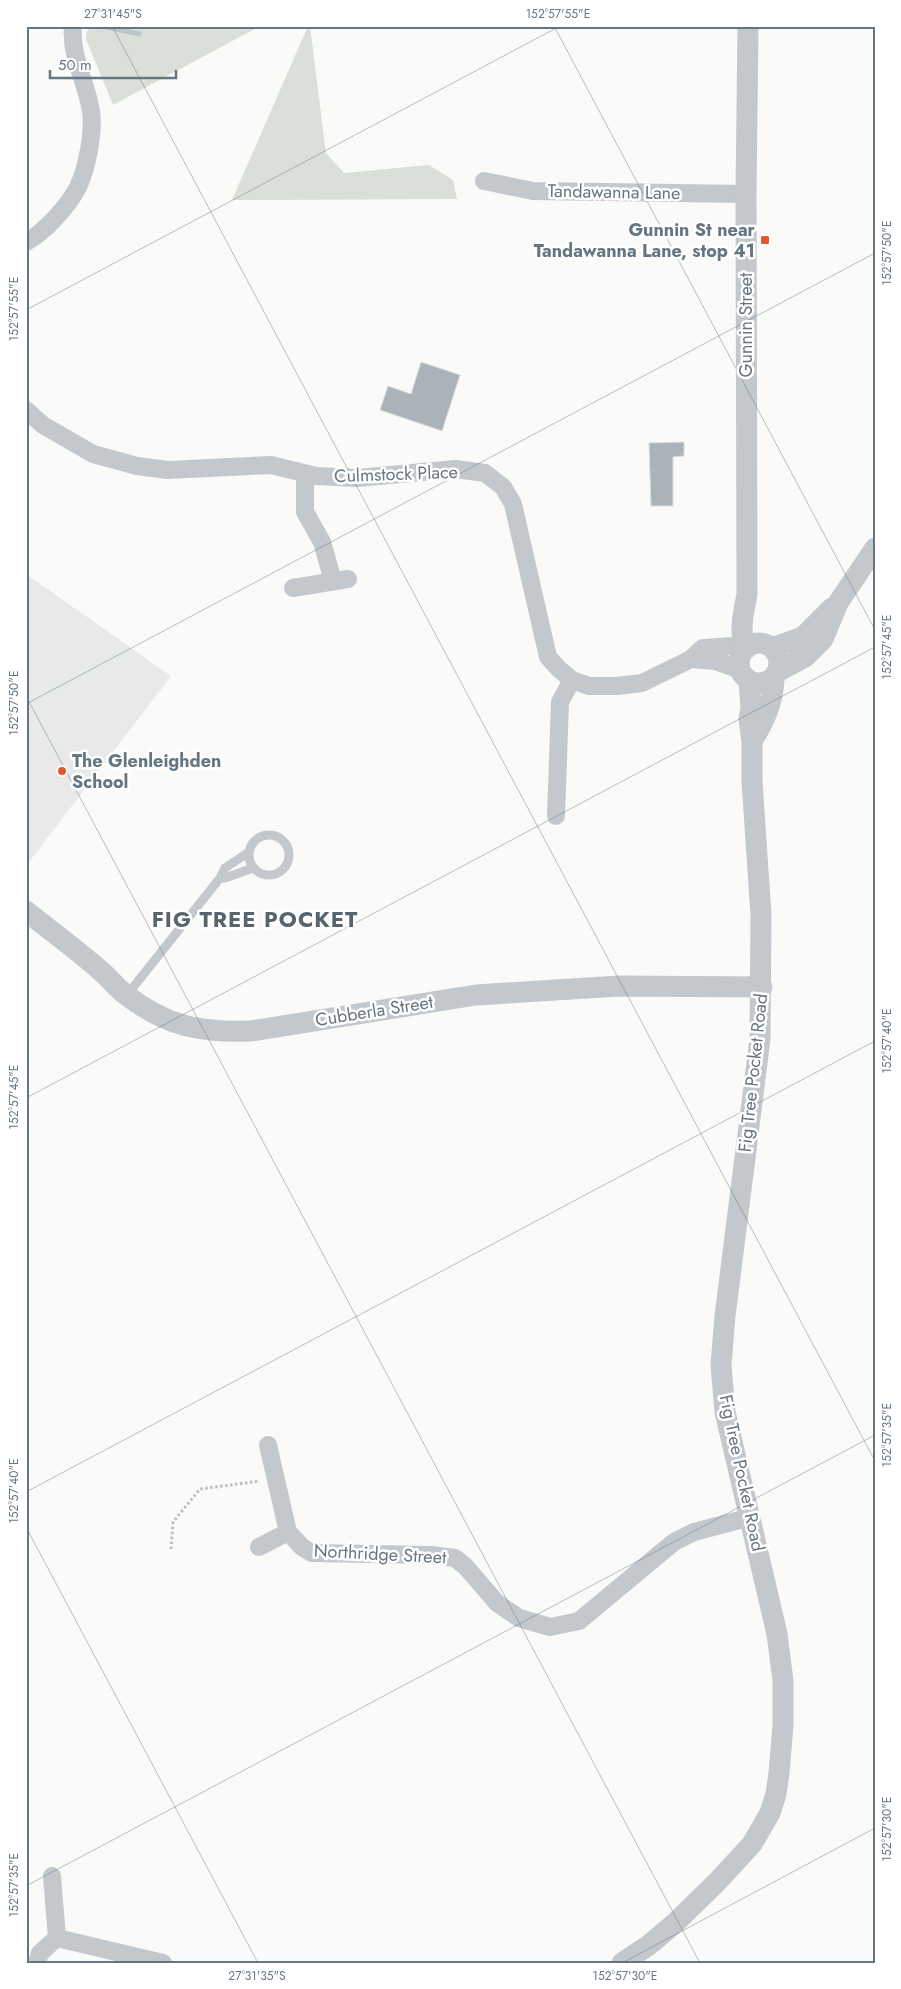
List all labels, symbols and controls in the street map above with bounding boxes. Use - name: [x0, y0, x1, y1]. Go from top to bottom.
- text: 27°31'45"S: [84, 5, 142, 23]
- text: 152°57'55"E: [526, 5, 590, 23]
- scale bar: [50, 48, 176, 80]
- text: 50 m: [58, 54, 92, 76]
- street label: Tandawanna Lane: [547, 178, 681, 206]
- place label: Gunnin St near Tandawanna Lane, stop 41: [534, 217, 756, 264]
- text: 152°57'50"E: [878, 221, 896, 285]
- marker: Gunnin St near Tandawanna Lane, stop 41: [759, 234, 771, 246]
- street label: Gunnin Street: [733, 272, 759, 377]
- text: 152°57'55"E: [5, 277, 23, 341]
- street label: Culmstock Place: [334, 459, 458, 489]
- text: 152°57'45"E: [878, 615, 896, 679]
- text: 152°57'50"E: [5, 671, 23, 735]
- place label: The Glenleighden School: [72, 748, 221, 795]
- marker: The Glenleighden School: [56, 765, 68, 777]
- district label: FIG TREE POCKET: [152, 903, 358, 935]
- street label: Cubberla Street: [313, 989, 435, 1033]
- street label: Fig Tree Pocket Road: [732, 992, 774, 1154]
- text: 152°57'40"E: [878, 1008, 896, 1074]
- text: 152°57'45"E: [5, 1065, 23, 1129]
- street label: Fig Tree Pocket Road: [713, 1392, 771, 1554]
- text: 152°57'35"E: [878, 1403, 896, 1467]
- text: 152°57'40"E: [5, 1458, 23, 1524]
- street label: Northridge Street: [313, 1538, 448, 1570]
- text: 152°57'30"E: [878, 1797, 896, 1861]
- text: 152°57'35"E: [5, 1853, 23, 1917]
- text: 27°31'35"S: [228, 1967, 286, 1985]
- text: 152°57'30"E: [593, 1967, 657, 1985]

